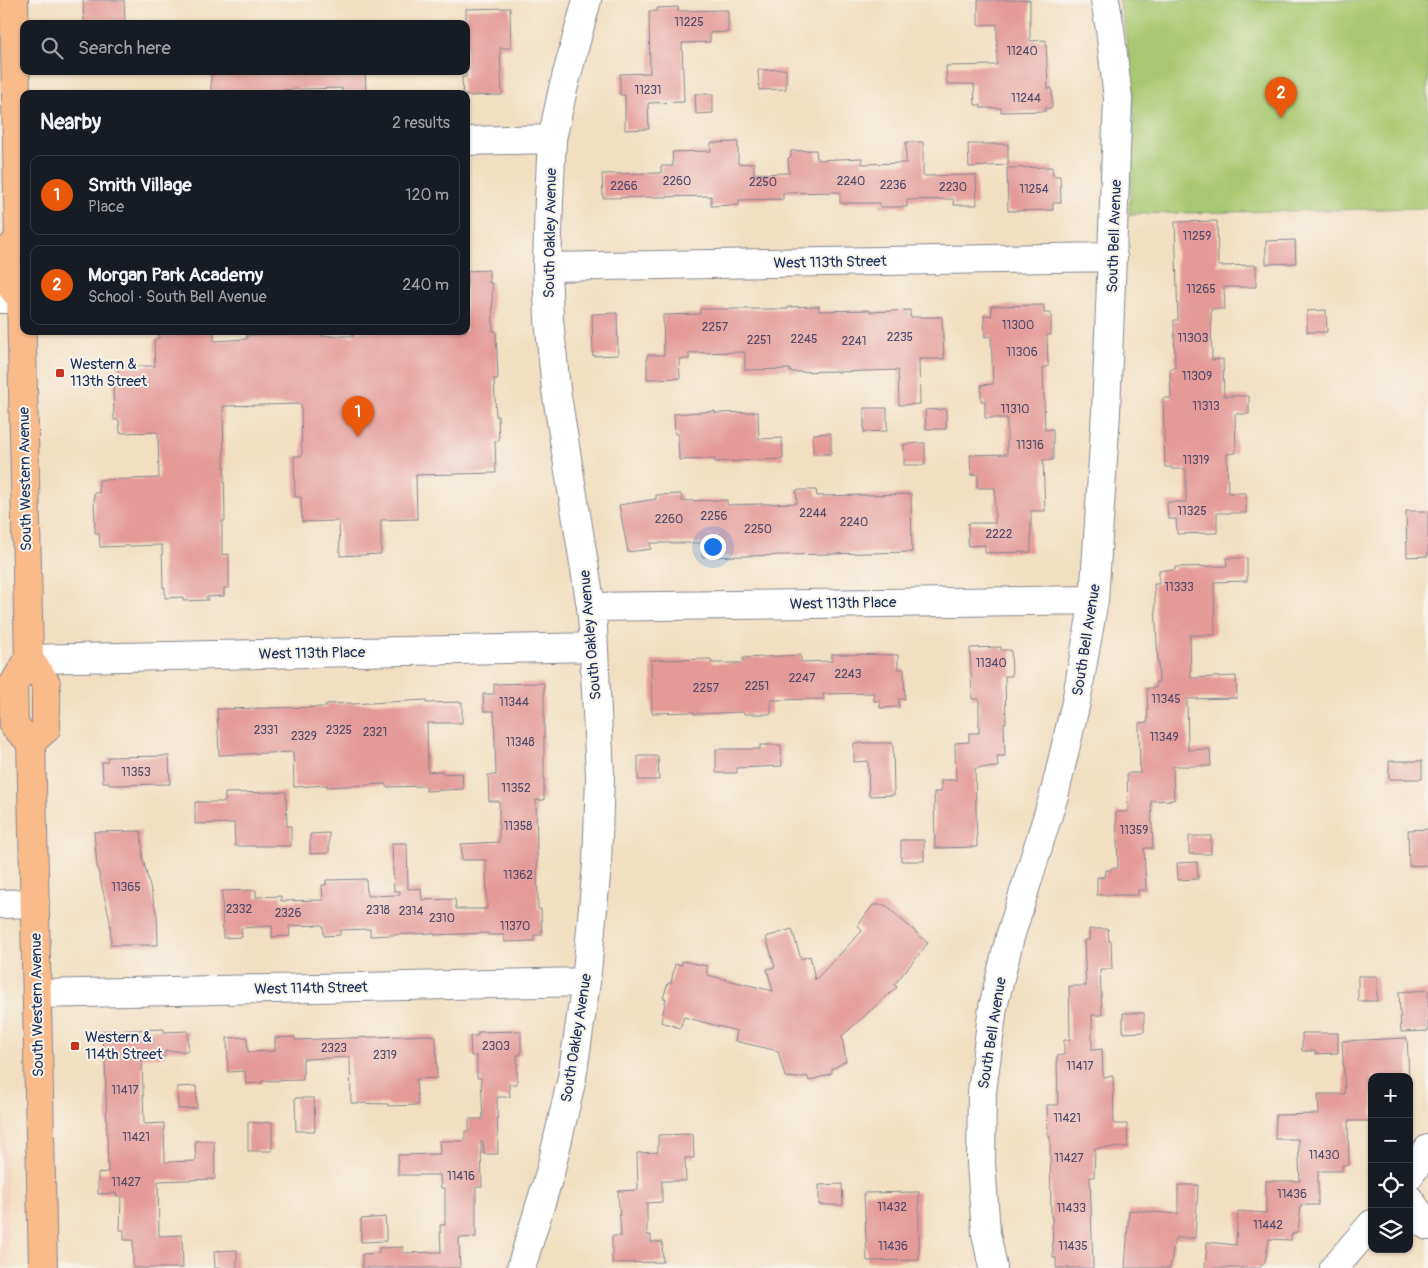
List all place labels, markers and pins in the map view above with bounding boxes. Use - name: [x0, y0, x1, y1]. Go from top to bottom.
- pin: 2: [1265, 77, 1297, 118]
- place label: Western & 113th Street: [70, 355, 148, 391]
- marker: Western & 113th Street: [54, 367, 66, 379]
- pin: 1: [342, 396, 374, 437]
- place label: Western & 114th Street: [85, 1028, 163, 1064]
- marker: Western & 114th Street: [69, 1040, 81, 1052]

